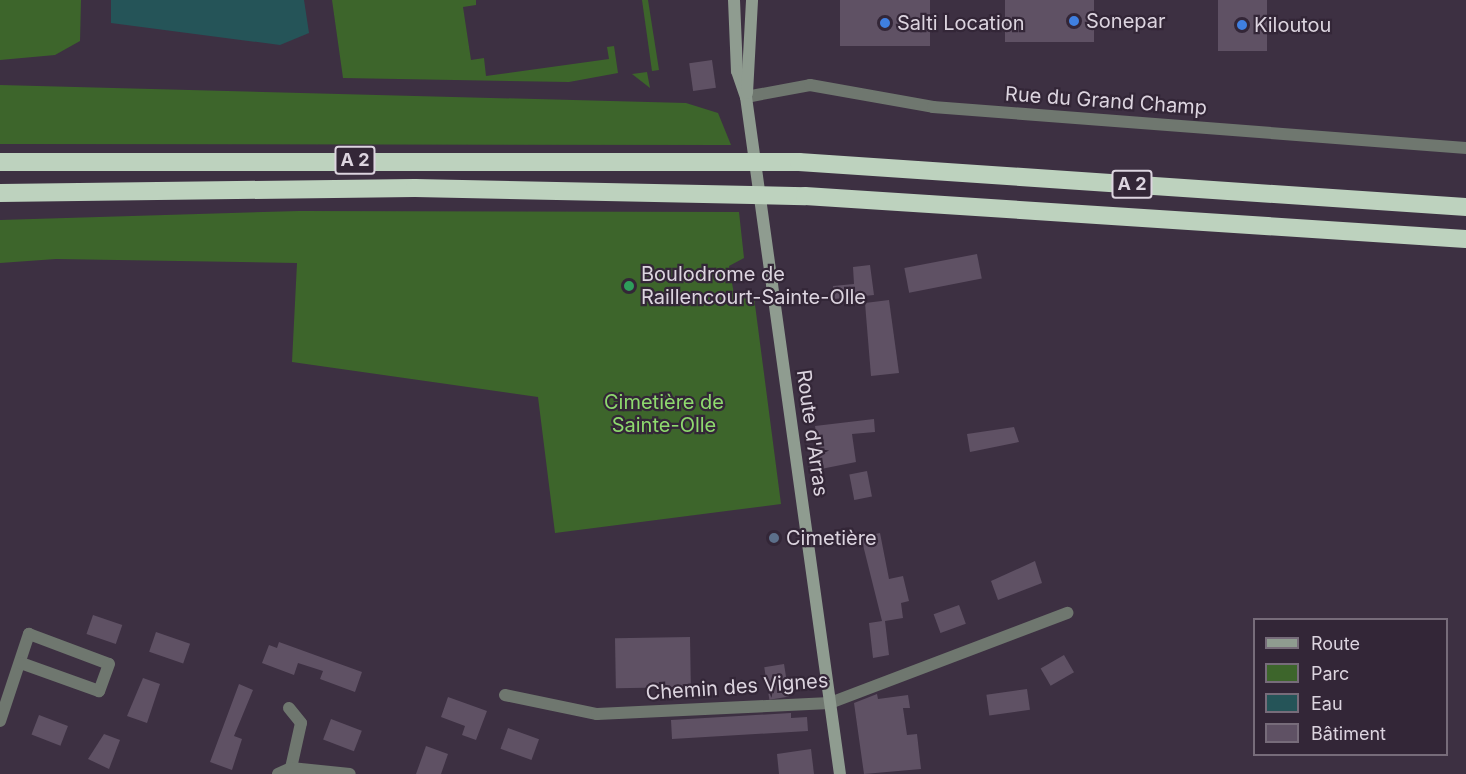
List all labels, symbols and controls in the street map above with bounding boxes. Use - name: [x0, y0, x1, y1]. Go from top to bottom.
- place label: Sonepar: [1086, 9, 1166, 33]
- place label: Salti Location: [897, 11, 1025, 35]
- place label: Kiloutou: [1254, 13, 1331, 37]
- marker: Sonepar: [1067, 14, 1081, 28]
- marker: Salti Location: [878, 16, 892, 30]
- marker: Kiloutou: [1235, 18, 1249, 32]
- street label: Rue du Grand Champ: [1004, 82, 1208, 120]
- road number: A 2: [334, 145, 376, 175]
- road number: A 2: [1111, 169, 1153, 199]
- place label: Boulodrome de Raillencourt-Sainte-Olle: [641, 262, 866, 309]
- marker: Boulodrome de Raillencourt-Sainte-Olle: [622, 279, 636, 293]
- street label: Route d'Arras: [791, 368, 833, 498]
- park label: Cimetière de Sainte-Olle: [604, 391, 724, 438]
- place label: Cimetière: [786, 526, 877, 550]
- marker: Cimetière: [767, 531, 781, 545]
- legend: [1253, 618, 1448, 756]
- text: Route: [1311, 633, 1360, 654]
- text: Parc: [1311, 663, 1349, 684]
- street label: Chemin des Vignes: [645, 669, 829, 705]
- text: Eau: [1311, 693, 1343, 714]
- text: Bâtiment: [1311, 723, 1386, 744]

